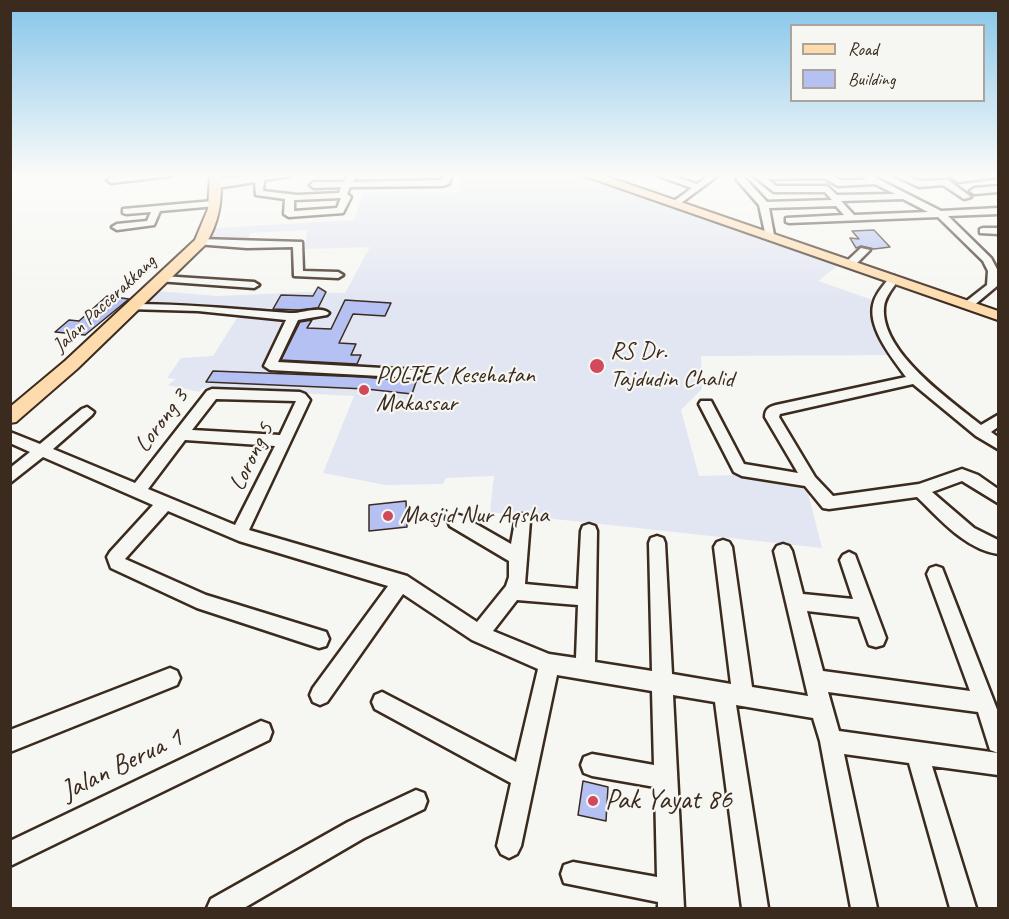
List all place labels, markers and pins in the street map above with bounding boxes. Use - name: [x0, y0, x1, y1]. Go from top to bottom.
- place label: RS Dr. Tajdudin Chalid: [610, 338, 734, 394]
- marker: RS Dr. Tajdudin Chalid: [588, 357, 606, 375]
- place label: POLTEK Kesehatan Makassar: [376, 362, 535, 418]
- marker: POLTEK Kesehatan Makassar: [357, 383, 371, 397]
- place label: Masjid Nur Aqsha: [400, 502, 549, 530]
- marker: Masjid Nur Aqsha: [381, 509, 395, 523]
- place label: Pak Yayat 86: [605, 784, 732, 818]
- marker: Pak Yayat 86: [586, 794, 600, 808]

